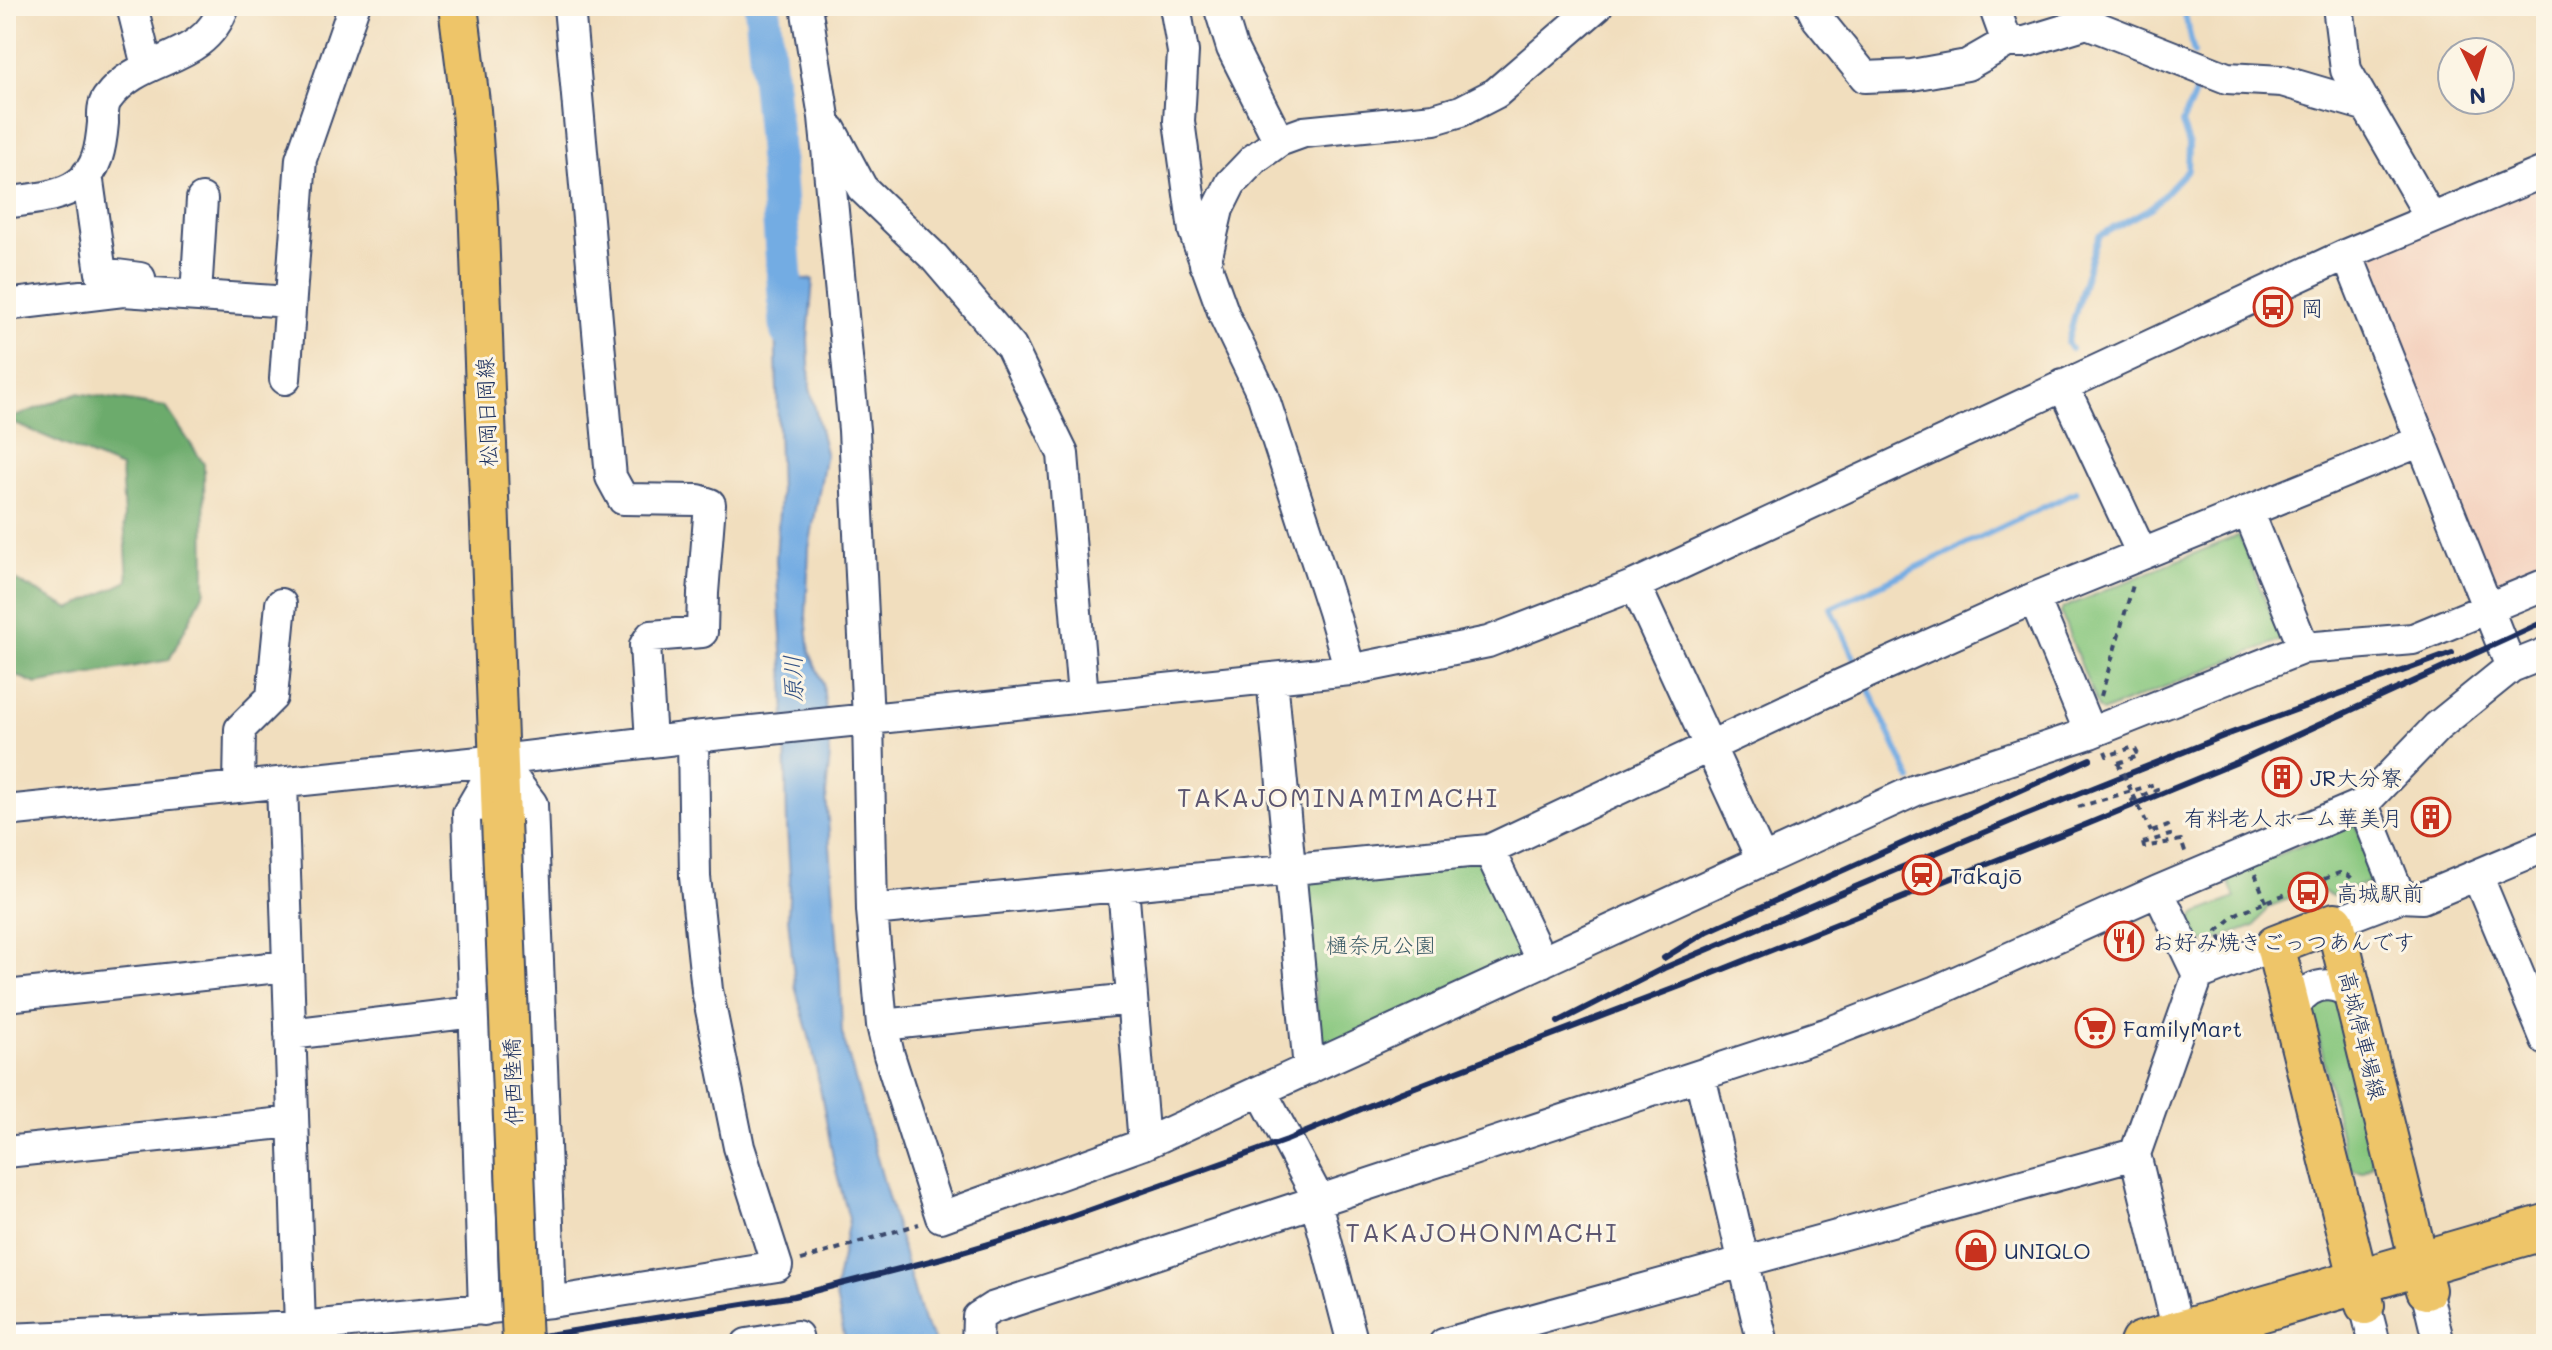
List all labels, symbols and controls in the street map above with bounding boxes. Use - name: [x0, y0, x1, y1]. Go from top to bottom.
- north arrow: [2436, 36, 2516, 116]
- text: N: [2468, 81, 2487, 112]
- bus stop icon: 岡: [2252, 286, 2294, 328]
- place label: 岡: [2301, 293, 2323, 322]
- street label: 松岡日岡線: [470, 357, 502, 467]
- water label: 原川: [776, 655, 808, 703]
- building icon: JR大分寮: [2261, 756, 2303, 798]
- place label: JR大分寮: [2310, 763, 2402, 792]
- district label: TAKAJOMINAMIMACHI: [1177, 780, 1499, 814]
- building icon: 有料老人ホーム華美月: [2410, 796, 2452, 838]
- place label: 有料老人ホーム華美月: [2184, 803, 2403, 832]
- station icon: Takajō: [1901, 854, 1943, 896]
- place label: Takajō: [1950, 861, 2022, 890]
- bus stop icon: 高城駅前: [2287, 871, 2329, 913]
- place label: 高城駅前: [2336, 878, 2424, 907]
- restaurant icon: お好み焼きごっつあんです: [2103, 920, 2145, 962]
- place label: お好み焼きごっつあんです: [2152, 927, 2415, 956]
- park label: 樋奈尻公園: [1326, 930, 1436, 959]
- street label: 高城停車場線: [2333, 967, 2393, 1103]
- supermarket icon: FamilyMart: [2074, 1007, 2116, 1049]
- place label: FamilyMart: [2123, 1014, 2242, 1043]
- street label: 仲西陸橋: [496, 1038, 528, 1126]
- district label: TAKAJOHONMACHI: [1345, 1215, 1619, 1249]
- shop icon: UNIQLO: [1955, 1229, 1997, 1271]
- place label: UNIQLO: [2004, 1236, 2091, 1265]

